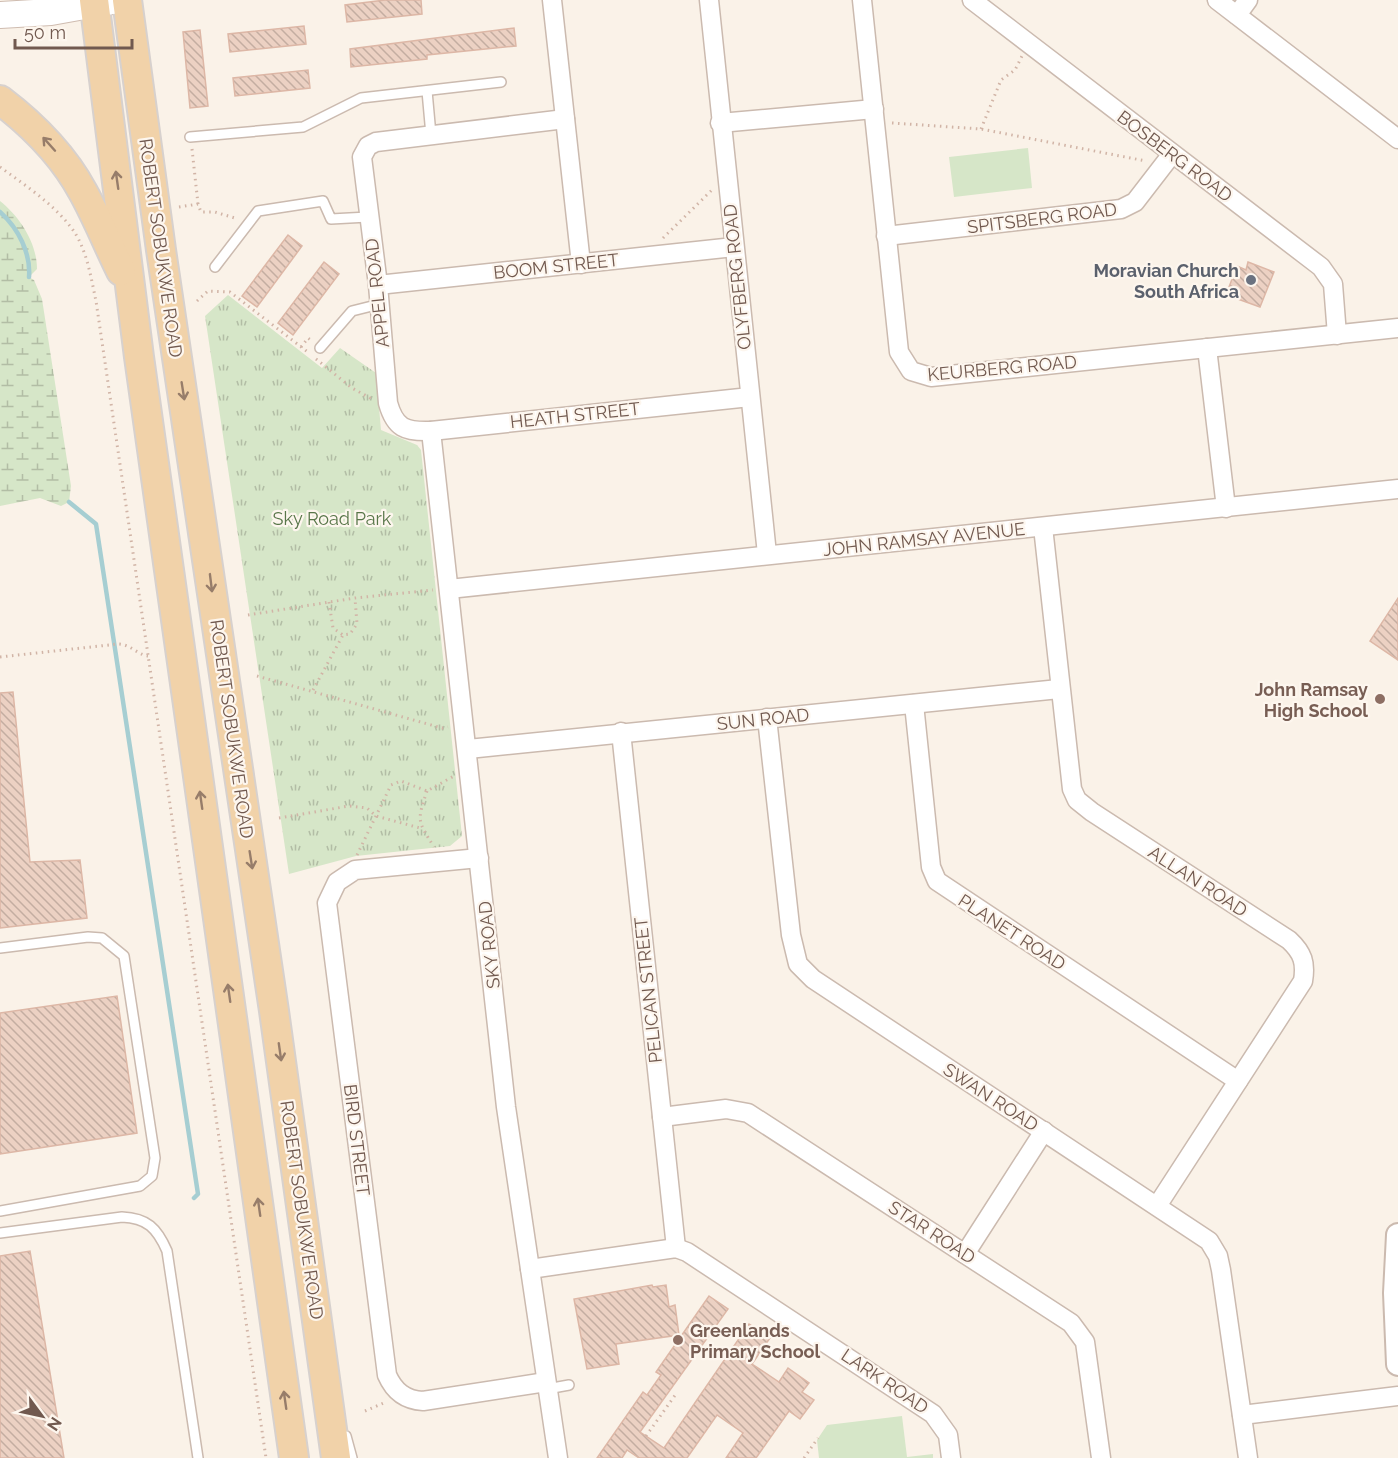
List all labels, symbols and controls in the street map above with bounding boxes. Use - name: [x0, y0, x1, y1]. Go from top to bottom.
- scale bar: [15, 12, 132, 50]
- text: 50 m: [24, 22, 66, 43]
- street label: BOSBERG ROAD: [1113, 106, 1237, 206]
- one-way arrow: [42, 137, 56, 152]
- street label: ROBERT SOBUKWE ROAD: [135, 137, 187, 359]
- one-way arrow: [111, 170, 122, 190]
- street label: SPITSBERG ROAD: [966, 198, 1118, 238]
- street label: OLYFBERG ROAD: [719, 203, 755, 351]
- street label: APPEL ROAD: [361, 237, 393, 349]
- street label: BOOM STREET: [492, 249, 620, 283]
- place label: Moravian Church South Africa: [1094, 260, 1239, 302]
- marker: Moravian Church South Africa: [1244, 273, 1258, 287]
- street label: KEURBERG ROAD: [926, 351, 1078, 385]
- one-way arrow: [177, 380, 188, 400]
- street label: HEATH STREET: [509, 398, 641, 432]
- park label: Sky Road Park: [273, 508, 392, 529]
- street label: JOHN RAMSAY AVENUE: [822, 518, 1026, 560]
- one-way arrow: [206, 573, 217, 593]
- street label: ROBERT SOBUKWE ROAD: [206, 618, 258, 840]
- place label: John Ramsay High School: [1255, 679, 1368, 721]
- marker: John Ramsay High School: [1373, 692, 1387, 706]
- street label: SUN ROAD: [716, 704, 810, 734]
- one-way arrow: [195, 791, 206, 810]
- street label: ALLAN ROAD: [1145, 841, 1251, 921]
- one-way arrow: [245, 849, 256, 869]
- street label: PLANET ROAD: [954, 890, 1070, 975]
- street label: SKY ROAD: [474, 900, 504, 990]
- street label: PELICAN STREET: [630, 916, 666, 1064]
- one-way arrow: [223, 984, 234, 1003]
- one-way arrow: [274, 1042, 285, 1062]
- street label: SWAN ROAD: [940, 1059, 1042, 1136]
- street label: BIRD STREET: [340, 1083, 374, 1197]
- street label: ROBERT SOBUKWE ROAD: [276, 1099, 328, 1321]
- street label: STAR ROAD: [885, 1196, 979, 1268]
- one-way arrow: [253, 1198, 264, 1217]
- place label: Greenlands Primary School: [690, 1320, 820, 1362]
- marker: Greenlands Primary School: [671, 1333, 685, 1347]
- street label: LARK ROAD: [838, 1344, 933, 1418]
- north arrow: [12, 1386, 72, 1446]
- one-way arrow: [280, 1391, 291, 1411]
- text: N: [43, 1414, 65, 1434]

